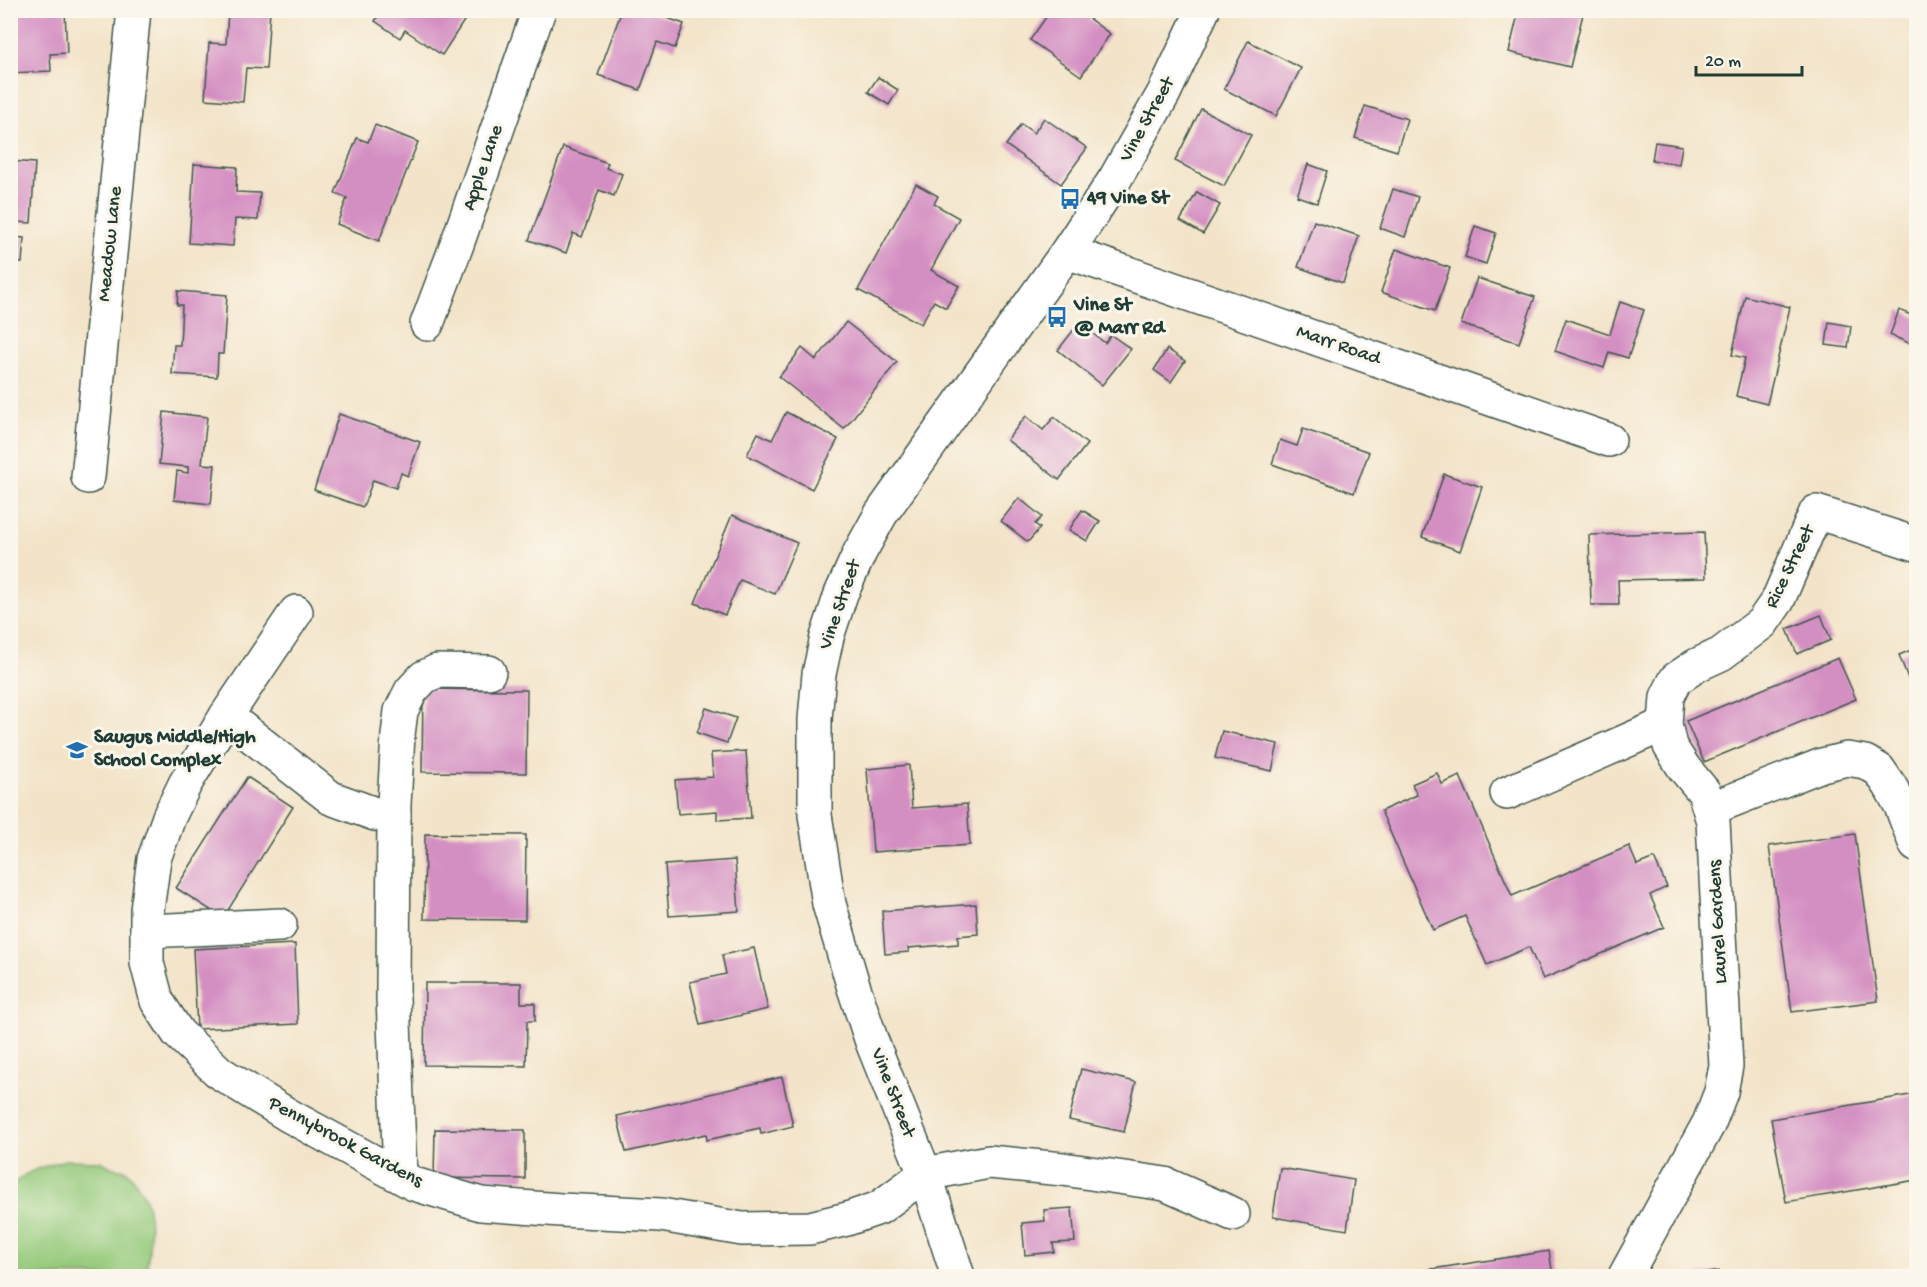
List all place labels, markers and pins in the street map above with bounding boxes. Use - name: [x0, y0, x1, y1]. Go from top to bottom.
- bus stop icon: 49 Vine St: [1058, 187, 1082, 211]
- place label: 49 Vine St: [1086, 188, 1171, 211]
- place label: Vine St @ Marr Rd: [1073, 295, 1167, 341]
- bus stop icon: Vine St @ Marr Rd: [1045, 305, 1069, 329]
- place label: Saugus Middle/High School Complex: [94, 727, 256, 773]
- school or university icon: Saugus Middle/High School Complex: [65, 738, 89, 762]

